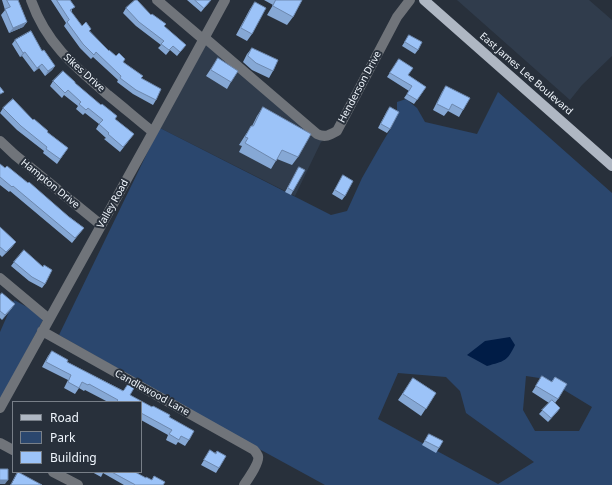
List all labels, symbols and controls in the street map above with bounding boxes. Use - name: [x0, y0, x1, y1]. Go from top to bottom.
- street label: East James Lee Boulevard: [477, 30, 575, 118]
- street label: Henderson Drive: [336, 49, 384, 125]
- street label: Sikes Drive: [61, 51, 107, 95]
- street label: Hampton Drive: [18, 157, 82, 211]
- street label: Valley Road: [95, 178, 131, 230]
- street label: Candlewood Lane: [113, 367, 191, 419]
- legend: [12, 401, 142, 473]
- text: Road: [50, 409, 79, 426]
- text: Park: [50, 429, 75, 446]
- text: Building: [50, 449, 97, 466]

